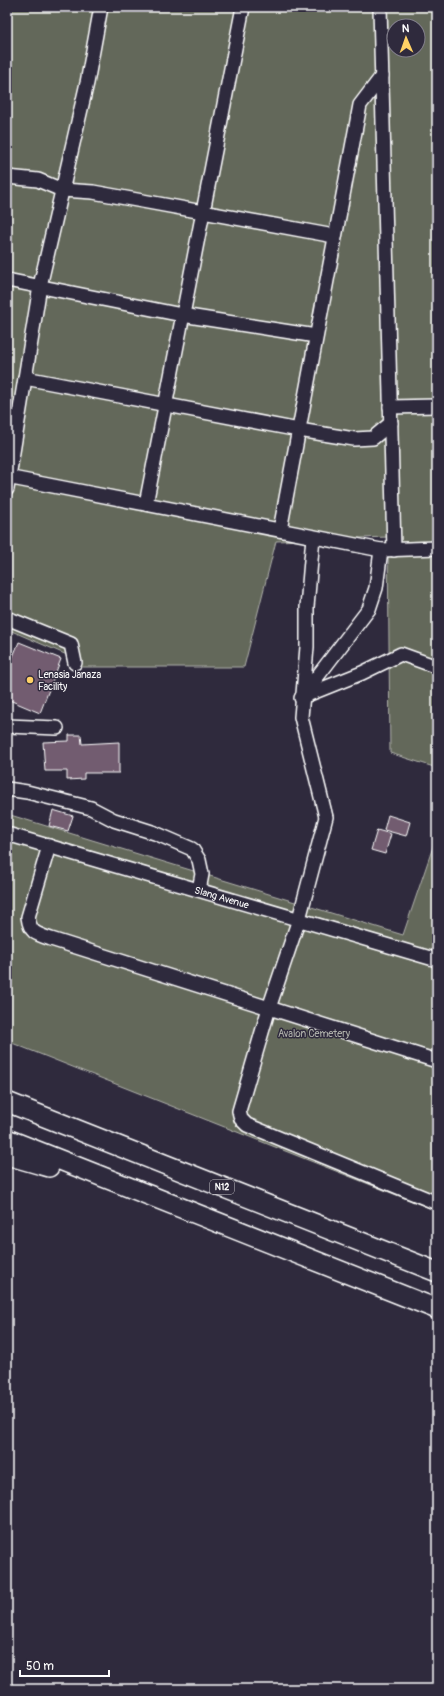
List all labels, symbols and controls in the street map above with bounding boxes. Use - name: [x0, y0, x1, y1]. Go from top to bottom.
- north arrow: [386, 18, 426, 58]
- text: N: [402, 22, 410, 35]
- place label: Lenasia Janaza Facility: [38, 669, 101, 693]
- marker: Lenasia Janaza Facility: [25, 675, 35, 685]
- street label: Slang Avenue: [193, 884, 250, 912]
- park label: Avalon Cemetery: [278, 1028, 351, 1040]
- road number: N12: [210, 1180, 234, 1194]
- scale bar: [20, 1652, 109, 1678]
- text: 50 m: [26, 1659, 54, 1674]

